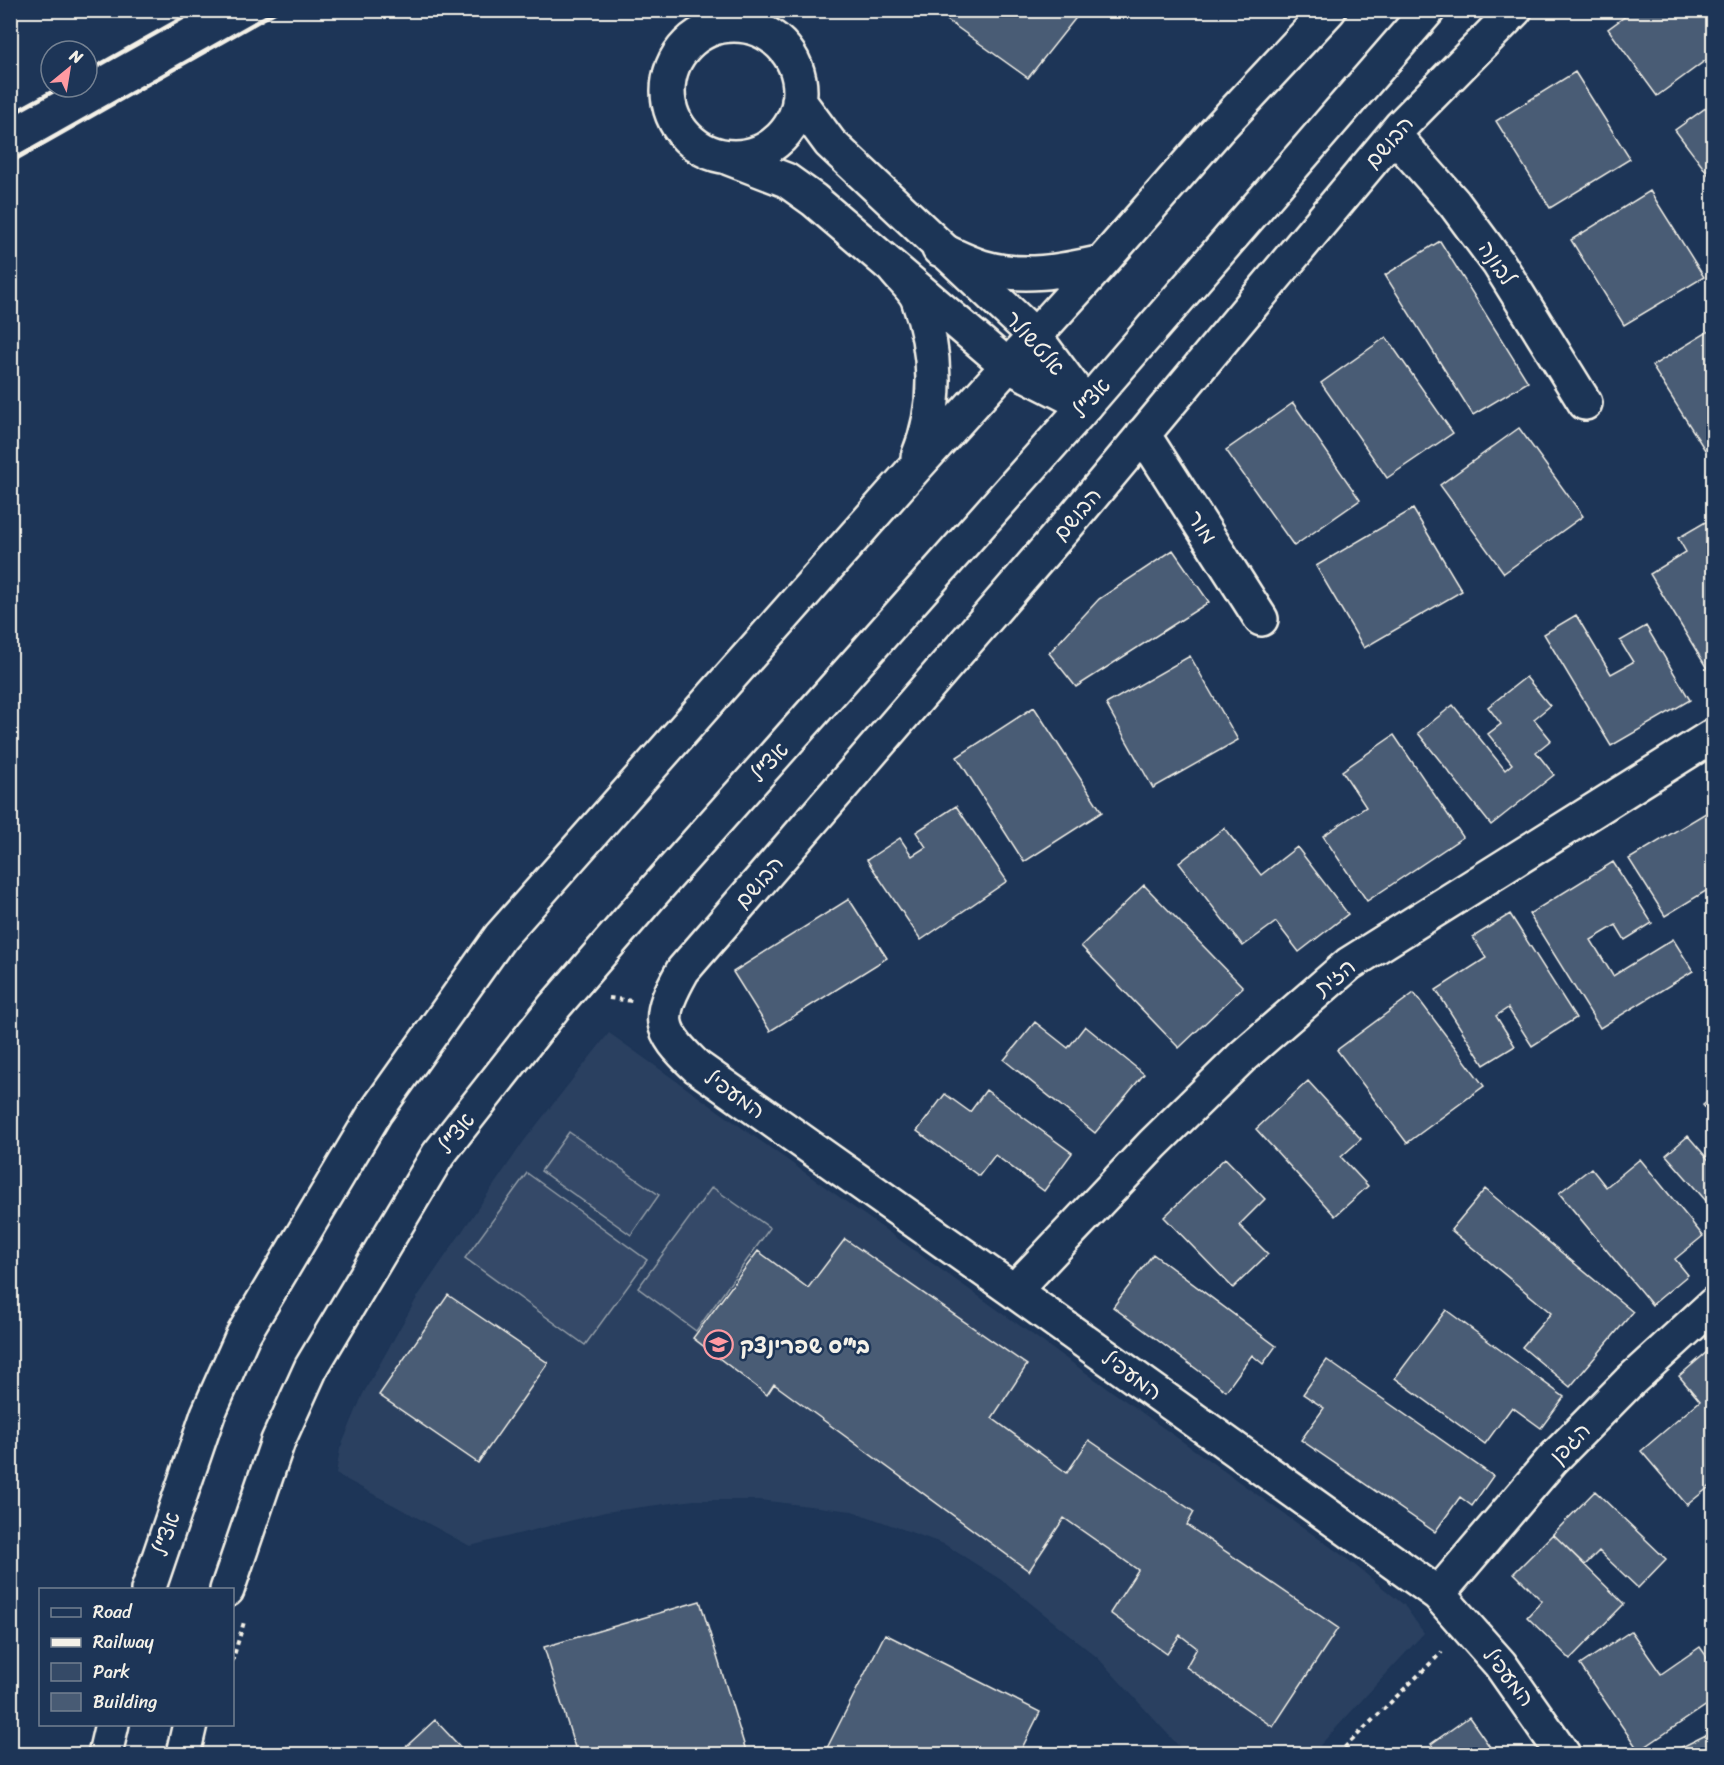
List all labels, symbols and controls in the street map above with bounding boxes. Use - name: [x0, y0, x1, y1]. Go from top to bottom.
- north arrow: [39, 39, 99, 99]
- text: N: [63, 41, 89, 72]
- street label: הבושם: [1354, 106, 1424, 178]
- street label: לבונה: [1468, 232, 1527, 295]
- street label: אלטשולר: [995, 301, 1075, 385]
- street label: אצ"ל: [1061, 368, 1121, 428]
- street label: הבושם: [1042, 478, 1112, 550]
- street label: מור: [1176, 502, 1228, 552]
- street label: אצ"ל: [739, 732, 799, 792]
- street label: הבושם: [724, 846, 794, 918]
- street label: הזית: [1305, 948, 1365, 1007]
- street label: המעפיל: [696, 1058, 774, 1130]
- street label: אצ"ל: [427, 1103, 485, 1163]
- place label: בי"ס שפרינצק: [740, 1326, 870, 1365]
- school or university icon: בי"ס שפרינצק: [703, 1329, 735, 1361]
- street label: המעפיל: [1093, 1339, 1171, 1411]
- street label: הגפן: [1540, 1413, 1600, 1473]
- street label: אצ"ל: [140, 1506, 192, 1561]
- legend: [39, 1588, 234, 1726]
- text: Road: [93, 1596, 133, 1628]
- text: Railway: [93, 1626, 155, 1658]
- street label: המעפיל: [1473, 1638, 1545, 1716]
- text: Park: [93, 1656, 130, 1688]
- text: Building: [93, 1686, 157, 1718]

